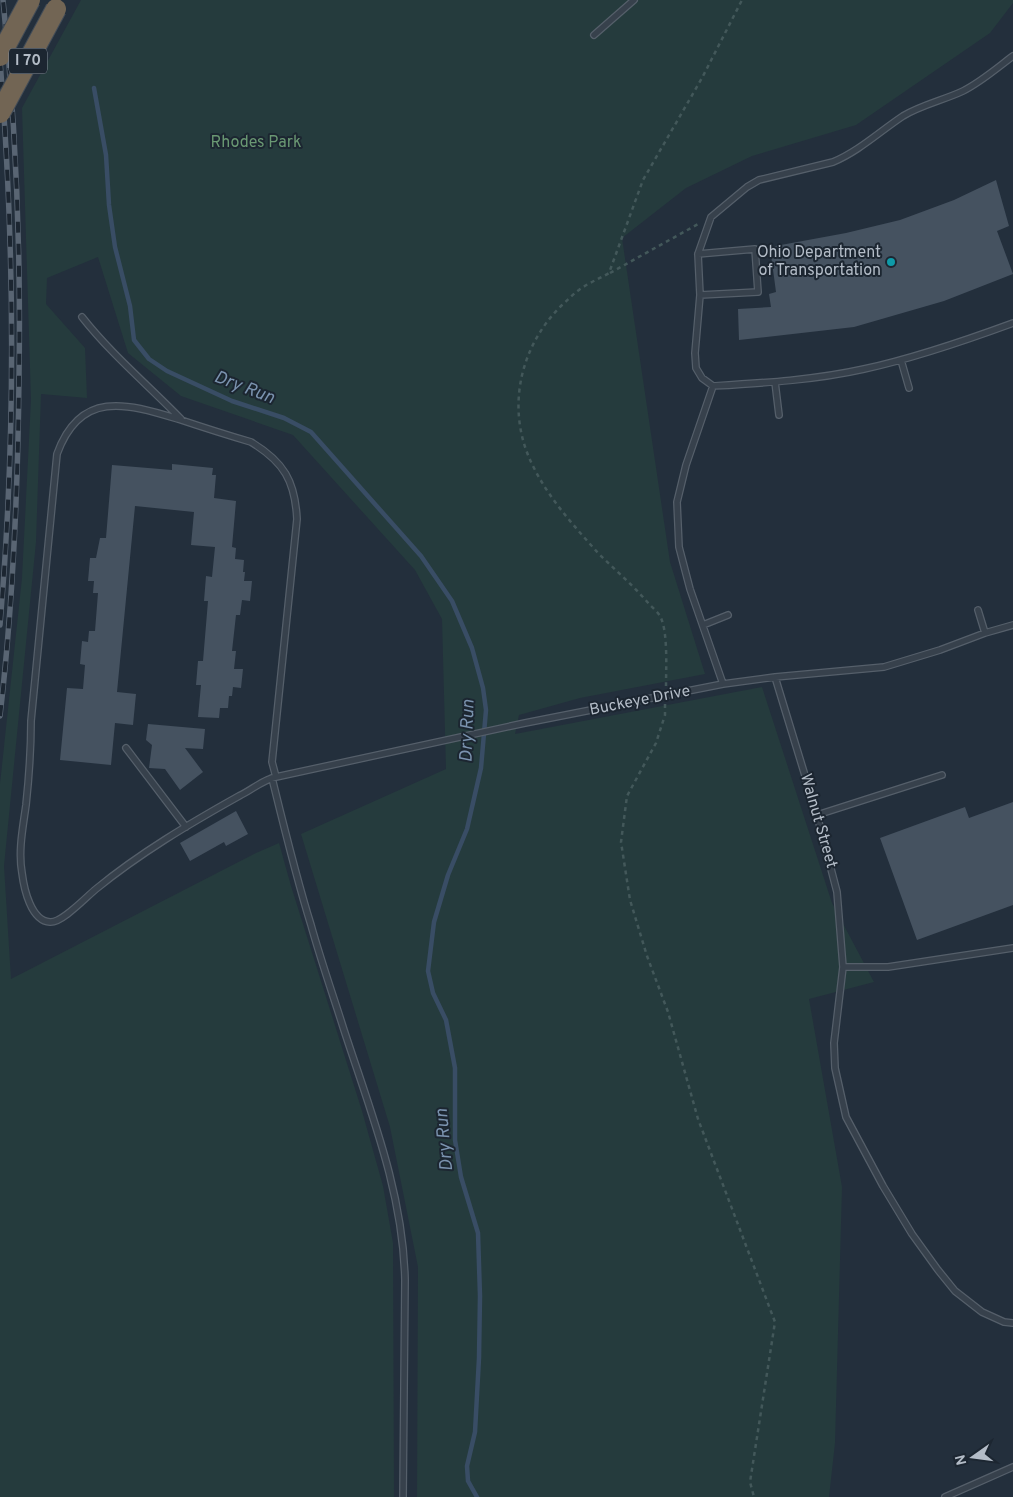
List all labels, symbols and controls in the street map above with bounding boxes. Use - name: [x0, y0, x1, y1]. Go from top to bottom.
- road number: I 70: [9, 48, 47, 74]
- park label: Rhodes Park: [211, 133, 301, 153]
- place label: Ohio Department of Transportation: [757, 243, 881, 281]
- marker: Ohio Department of Transportation: [885, 256, 897, 268]
- water label: Dry Run: [210, 366, 278, 410]
- street label: Buckeye Drive: [588, 681, 692, 721]
- water label: Dry Run: [455, 699, 481, 763]
- street label: Walnut Street: [795, 771, 841, 871]
- water label: Dry Run: [431, 1107, 459, 1172]
- north arrow: [948, 1432, 998, 1482]
- text: N: [952, 1453, 971, 1467]

